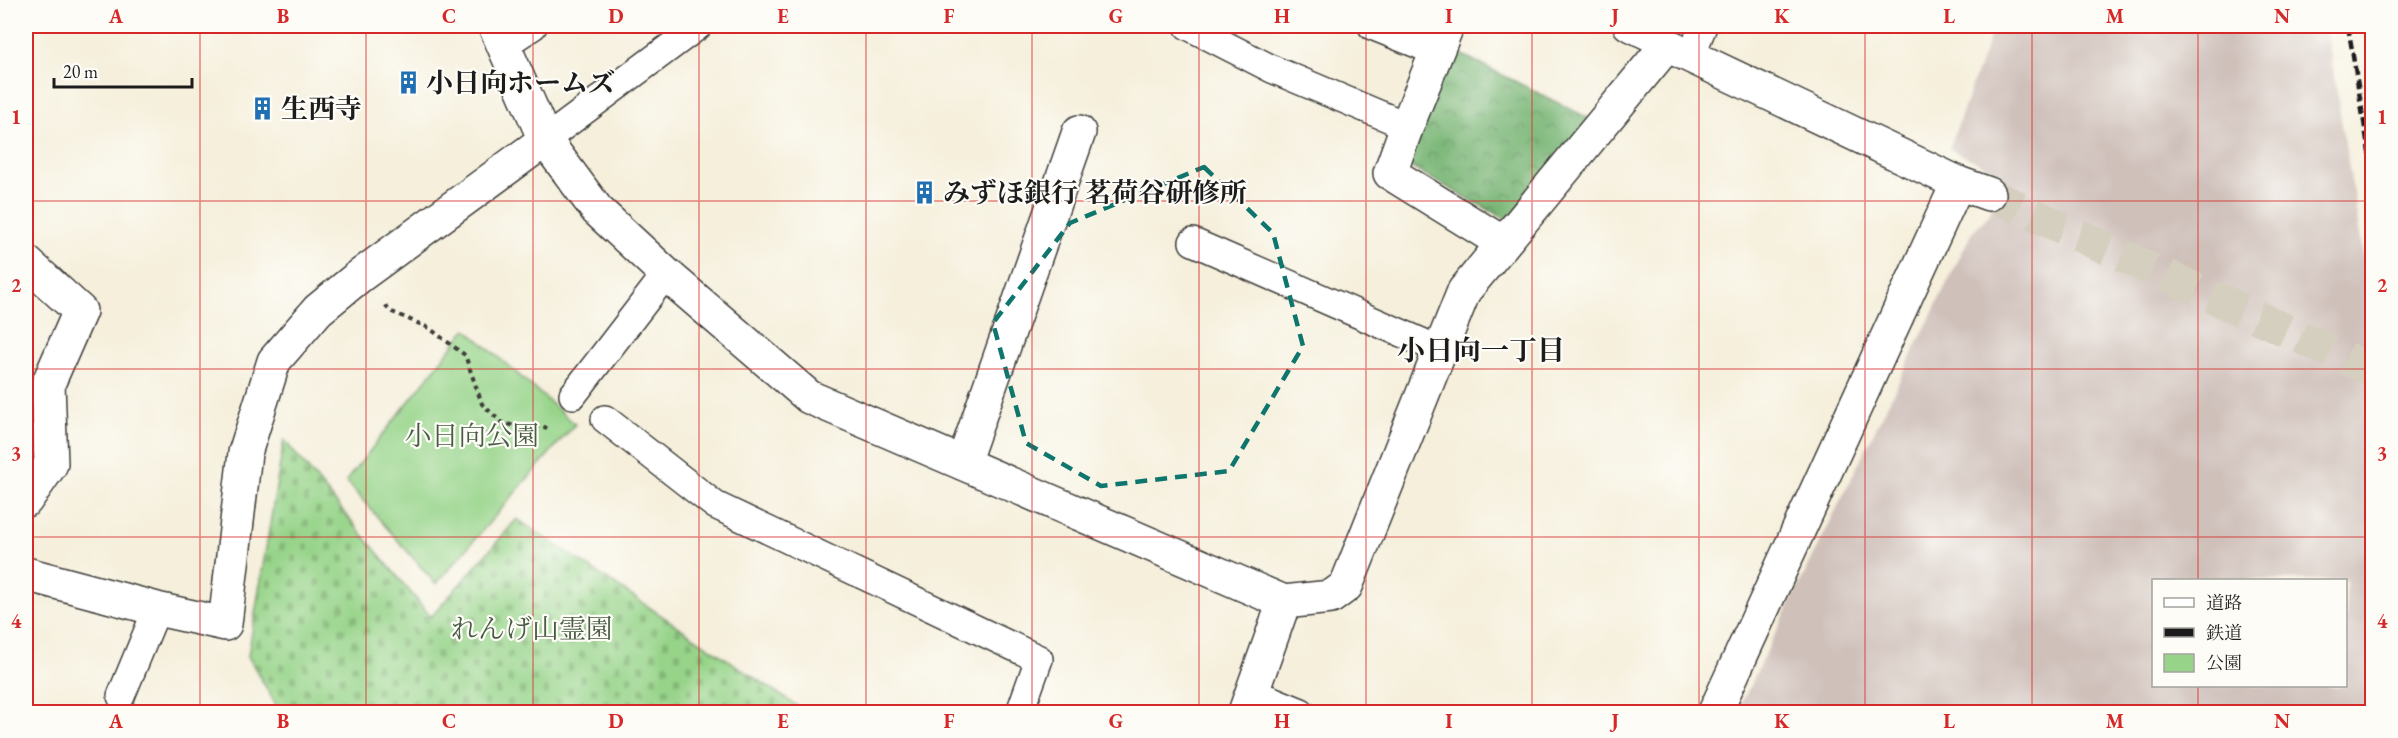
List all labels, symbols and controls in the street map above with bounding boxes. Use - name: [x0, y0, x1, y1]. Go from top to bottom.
- text: A: [108, 3, 124, 29]
- text: B: [277, 3, 289, 29]
- text: C: [442, 3, 456, 29]
- text: D: [608, 3, 624, 29]
- text: E: [777, 3, 789, 29]
- text: F: [944, 3, 955, 29]
- text: G: [1109, 3, 1123, 29]
- text: H: [1274, 3, 1290, 29]
- text: I: [1445, 3, 1453, 29]
- text: J: [1609, 3, 1619, 29]
- text: K: [1774, 3, 1790, 29]
- text: L: [1943, 3, 1955, 29]
- text: M: [2106, 3, 2124, 29]
- text: N: [2274, 3, 2290, 29]
- scale bar: [54, 51, 192, 89]
- text: 20 m: [63, 60, 98, 83]
- place label: 小日向ホームズ: [426, 65, 615, 100]
- building icon: 小日向ホームズ: [395, 70, 421, 96]
- place label: 生西寺: [281, 91, 362, 126]
- building icon: 生西寺: [250, 96, 276, 122]
- text: 1: [11, 104, 21, 130]
- text: 1: [2377, 104, 2387, 130]
- place label: みずほ銀行 茗荷谷研修所: [943, 175, 1246, 210]
- building icon: みずほ銀行 茗荷谷研修所: [912, 180, 938, 206]
- text: 2: [11, 272, 22, 298]
- text: 2: [2377, 272, 2388, 298]
- district label: 小日向一丁目: [1397, 332, 1565, 368]
- park label: 小日向公園: [405, 418, 540, 453]
- text: 3: [11, 440, 21, 466]
- text: 3: [2377, 440, 2387, 466]
- legend: [2152, 579, 2347, 687]
- text: 道路: [2206, 591, 2242, 614]
- text: 4: [11, 608, 22, 634]
- text: 4: [2377, 608, 2388, 634]
- park label: れんげ山霊園: [451, 611, 613, 646]
- text: 鉄道: [2206, 621, 2242, 644]
- text: 公園: [2206, 651, 2242, 674]
- text: A: [108, 708, 124, 734]
- text: B: [277, 708, 289, 734]
- text: C: [442, 708, 456, 734]
- text: D: [608, 708, 624, 734]
- text: E: [777, 708, 789, 734]
- text: F: [944, 708, 955, 734]
- text: G: [1109, 708, 1123, 734]
- text: H: [1274, 708, 1290, 734]
- text: I: [1445, 708, 1453, 734]
- text: J: [1609, 708, 1619, 734]
- text: K: [1774, 708, 1790, 734]
- text: L: [1943, 708, 1955, 734]
- text: M: [2106, 708, 2124, 734]
- text: N: [2274, 708, 2290, 734]

